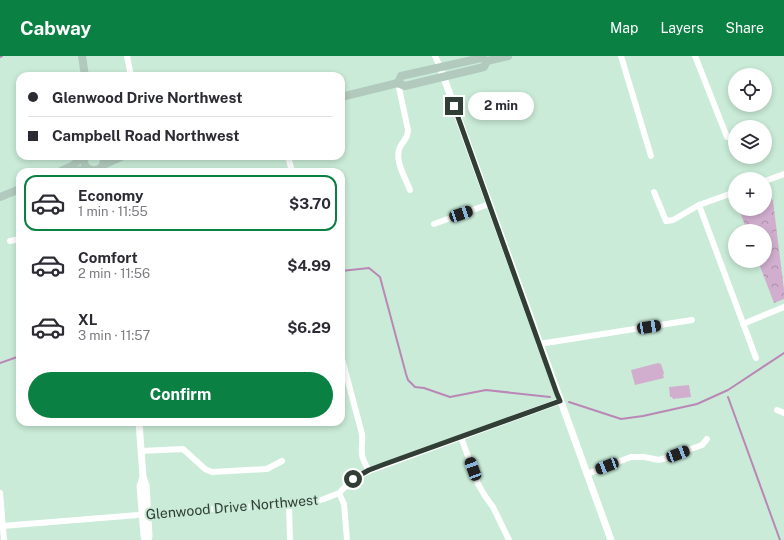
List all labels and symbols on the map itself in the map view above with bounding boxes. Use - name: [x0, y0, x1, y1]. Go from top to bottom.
- callout: 2 min: [468, 92, 534, 120]
- route end: [445, 97, 463, 115]
- car: [448, 204, 474, 224]
- car: [636, 319, 662, 335]
- car: [665, 444, 691, 464]
- car: [463, 456, 483, 482]
- car: [594, 456, 620, 476]
- route start: [344, 470, 362, 488]
- street label: Glenwood Drive Northwest: [145, 491, 319, 523]

